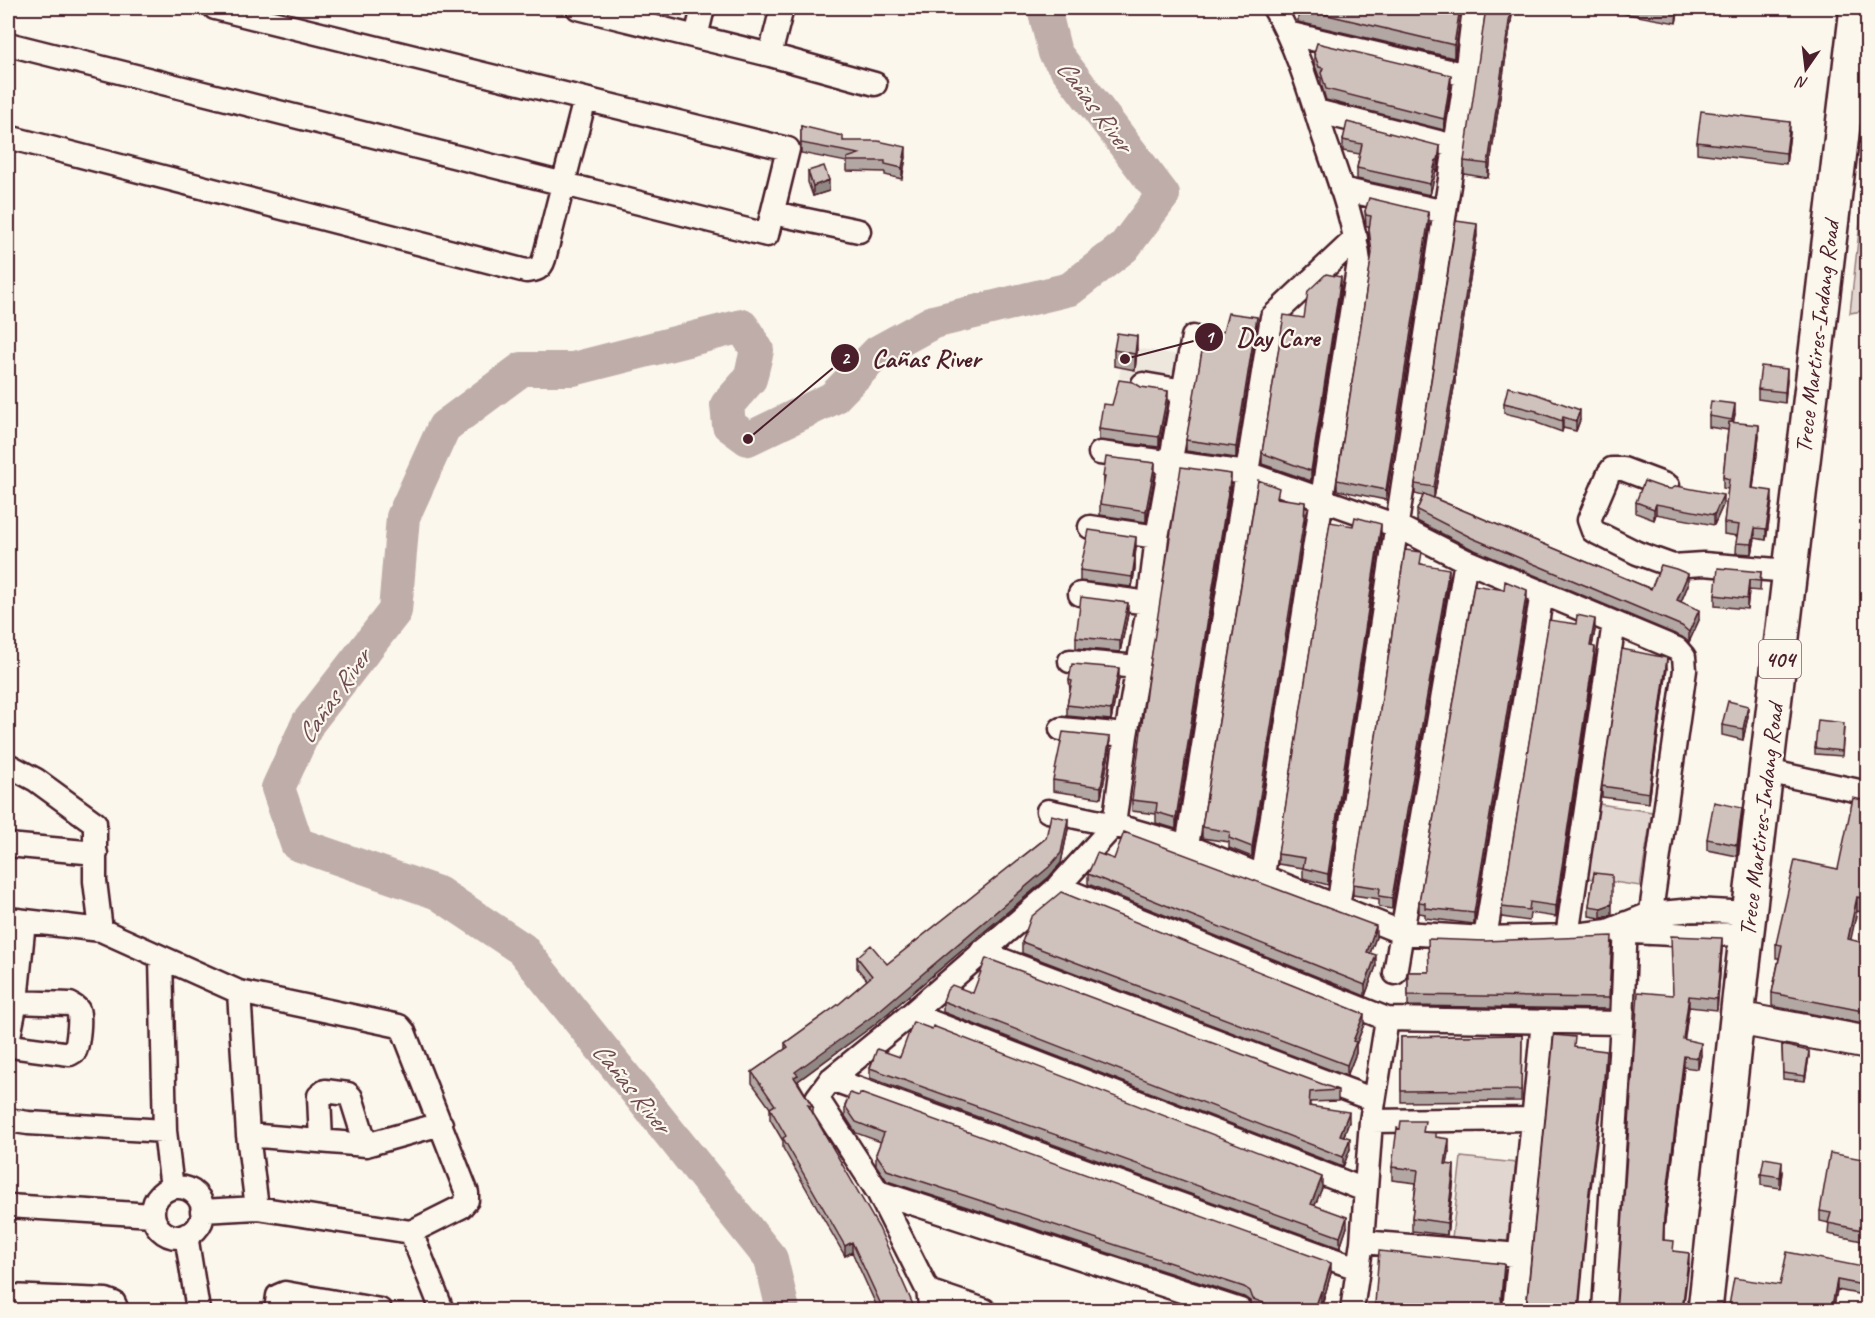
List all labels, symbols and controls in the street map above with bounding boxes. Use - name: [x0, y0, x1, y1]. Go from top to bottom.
- north arrow: [1776, 39, 1836, 99]
- water label: Cañas River: [1049, 53, 1143, 162]
- text: N: [1792, 71, 1810, 93]
- street label: Trece Martires-Indang Road: [1788, 216, 1847, 455]
- callout: Day Care: [1194, 315, 1331, 359]
- text: Day Care: [1237, 321, 1322, 354]
- text: 1: [1205, 326, 1215, 348]
- callout: Cañas River: [830, 336, 993, 380]
- text: Cañas River: [872, 342, 983, 375]
- text: 2: [841, 347, 851, 369]
- water label: Cañas River: [289, 639, 380, 750]
- road number: 404: [1759, 640, 1801, 678]
- street label: Trece Martires-Indang Road: [1732, 699, 1791, 938]
- water label: Cañas River: [585, 1035, 681, 1143]

